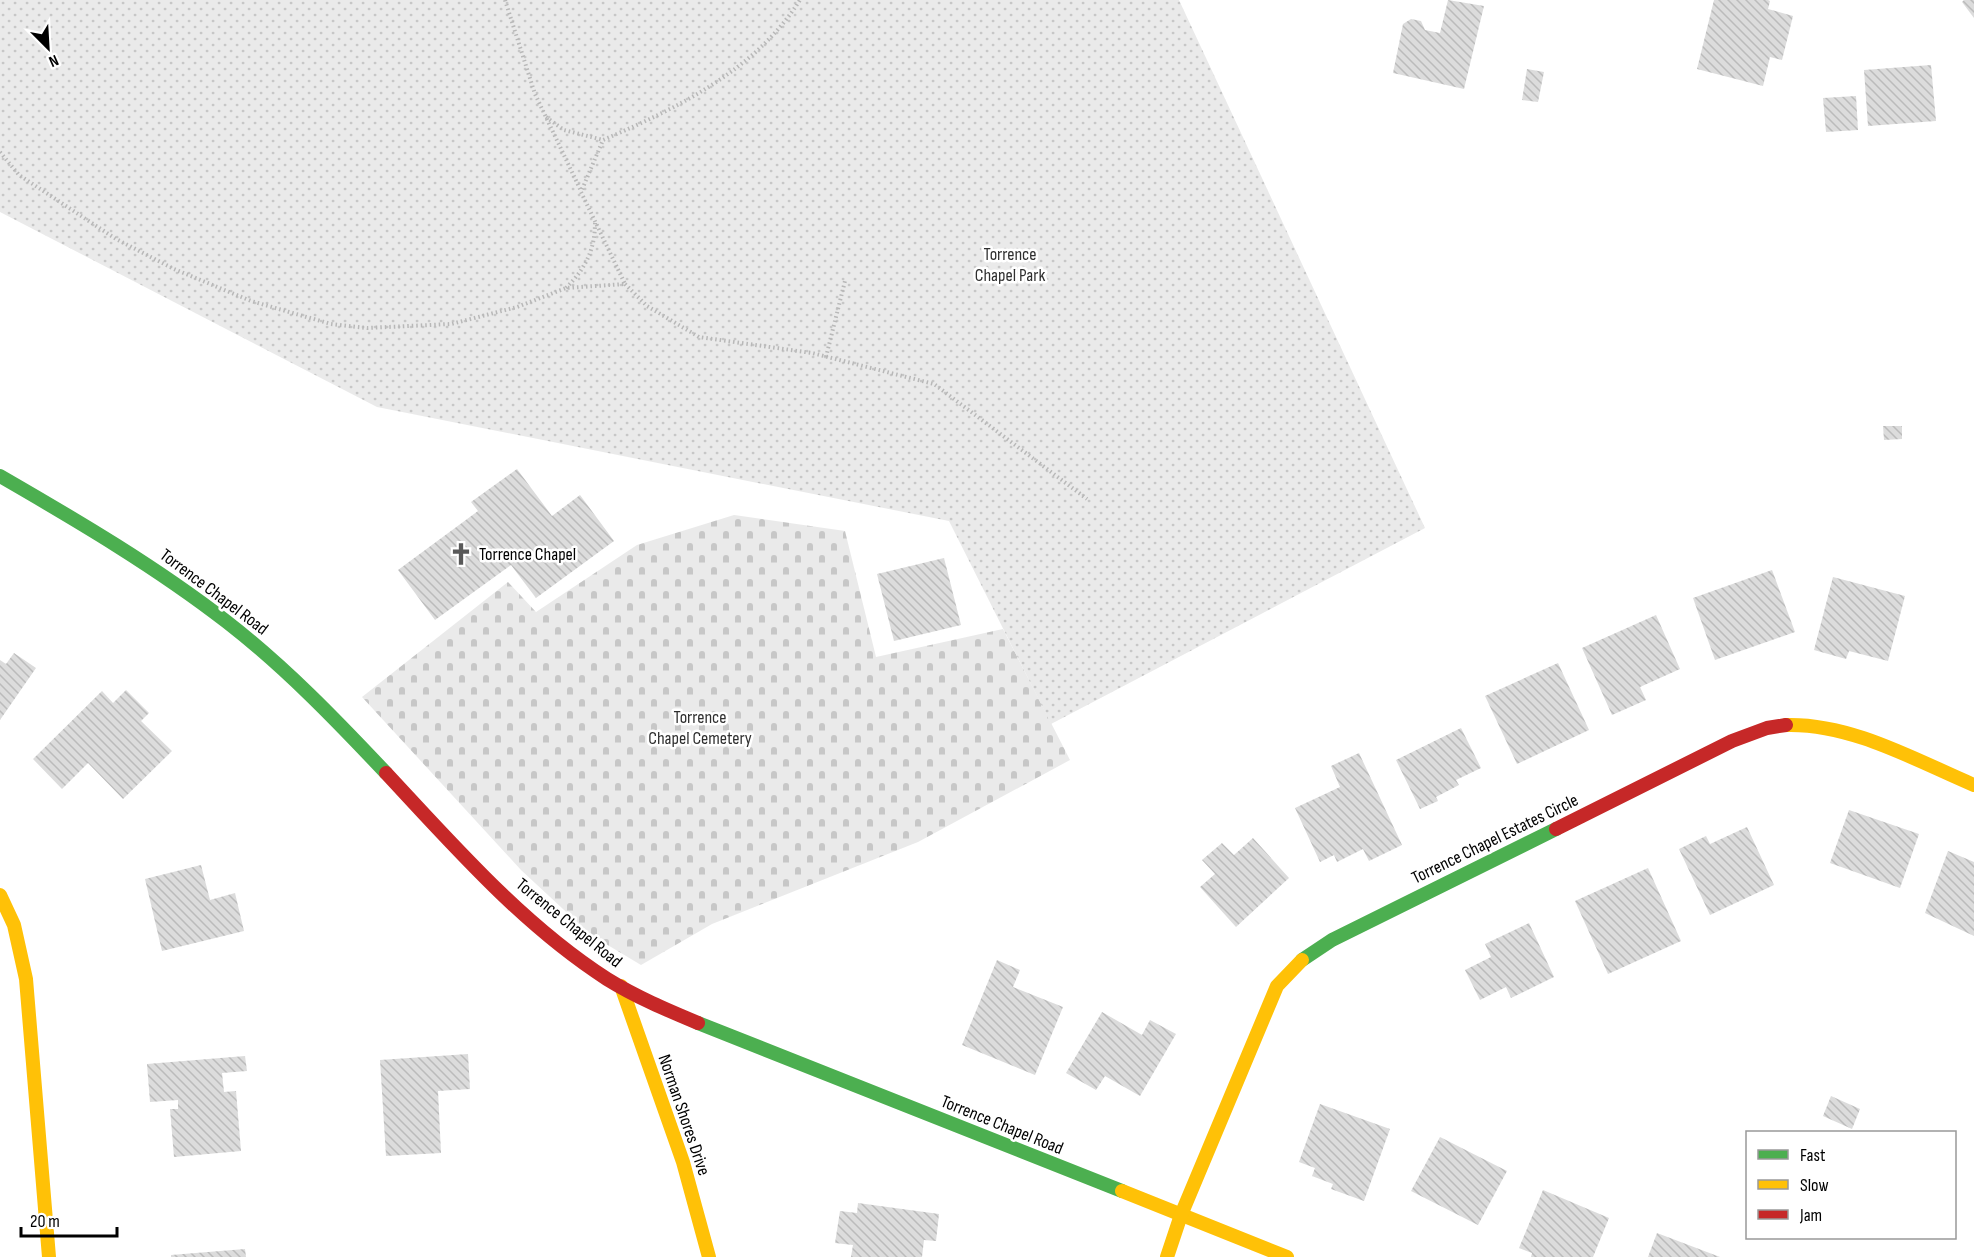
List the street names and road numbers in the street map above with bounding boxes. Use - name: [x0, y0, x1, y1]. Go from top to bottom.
- street label: Torrence Chapel Road: [156, 544, 272, 640]
- street label: Torrence Chapel Estates Circle: [1408, 789, 1582, 889]
- street label: Torrence Chapel Road: [512, 874, 626, 972]
- street label: Norman Shores Drive: [653, 1052, 715, 1178]
- street label: Torrence Chapel Road: [938, 1091, 1066, 1159]

